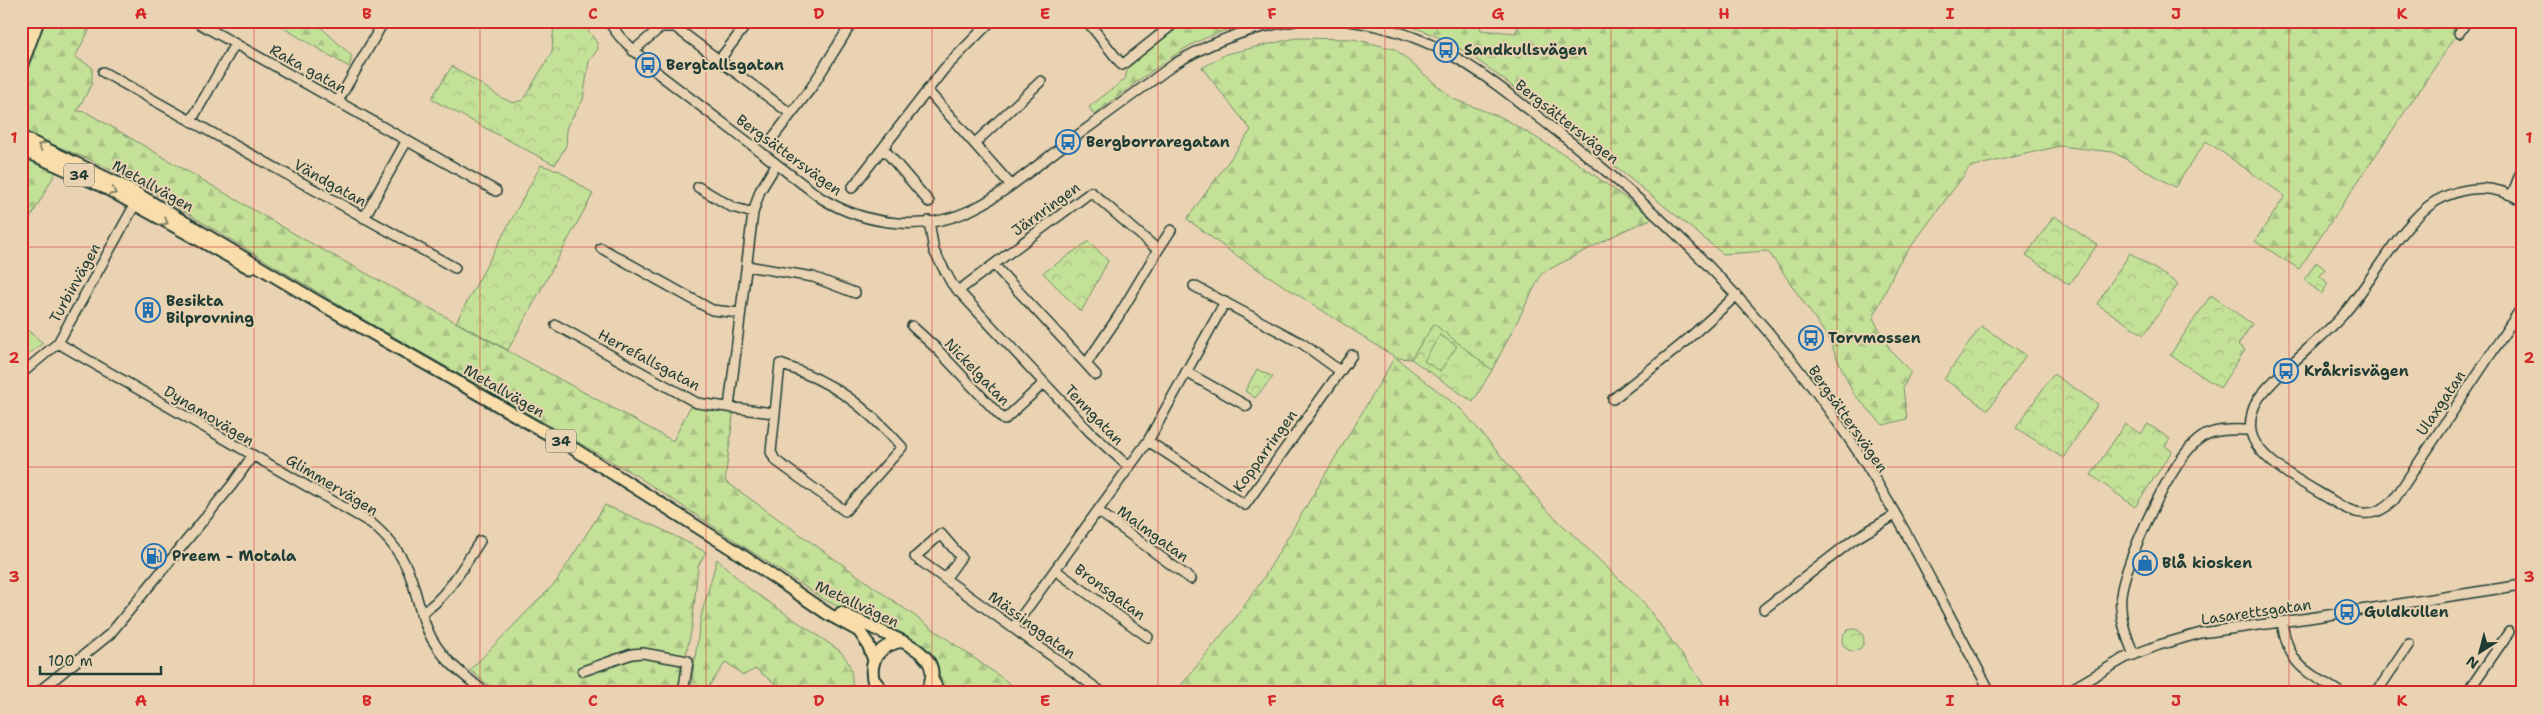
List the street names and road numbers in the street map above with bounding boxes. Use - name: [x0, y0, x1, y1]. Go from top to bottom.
- street label: Raka gatan: [266, 40, 350, 98]
- street label: Bergsättersvägen: [1511, 75, 1623, 169]
- street label: Bergsättersvägen: [732, 110, 846, 200]
- street label: Metallvägen: [109, 155, 197, 217]
- street label: Vändgatan: [290, 155, 370, 211]
- road number: 34: [64, 164, 94, 186]
- street label: Järnringen: [1008, 177, 1084, 241]
- street label: Turbinvägen: [45, 240, 105, 326]
- street label: Herrefallsgatan: [594, 325, 704, 395]
- street label: Nickelgatan: [940, 334, 1014, 410]
- street label: Metallvägen: [460, 360, 548, 422]
- street label: Bergsättersvägen: [1804, 361, 1892, 477]
- street label: Ulaxgatan: [2412, 367, 2470, 439]
- street label: Tenngatan: [1060, 380, 1128, 450]
- street label: Dynamovägen: [160, 381, 258, 451]
- street label: Kopparringen: [1228, 406, 1302, 496]
- road number: 34: [546, 430, 576, 452]
- street label: Glimmervägen: [282, 450, 382, 520]
- street label: Malmgatan: [1113, 501, 1193, 567]
- street label: Bronsgatan: [1070, 559, 1150, 625]
- street label: Metallvägen: [812, 576, 902, 632]
- street label: Mässinggatan: [984, 587, 1080, 663]
- street label: Lasarettsgatan: [2200, 594, 2312, 630]

